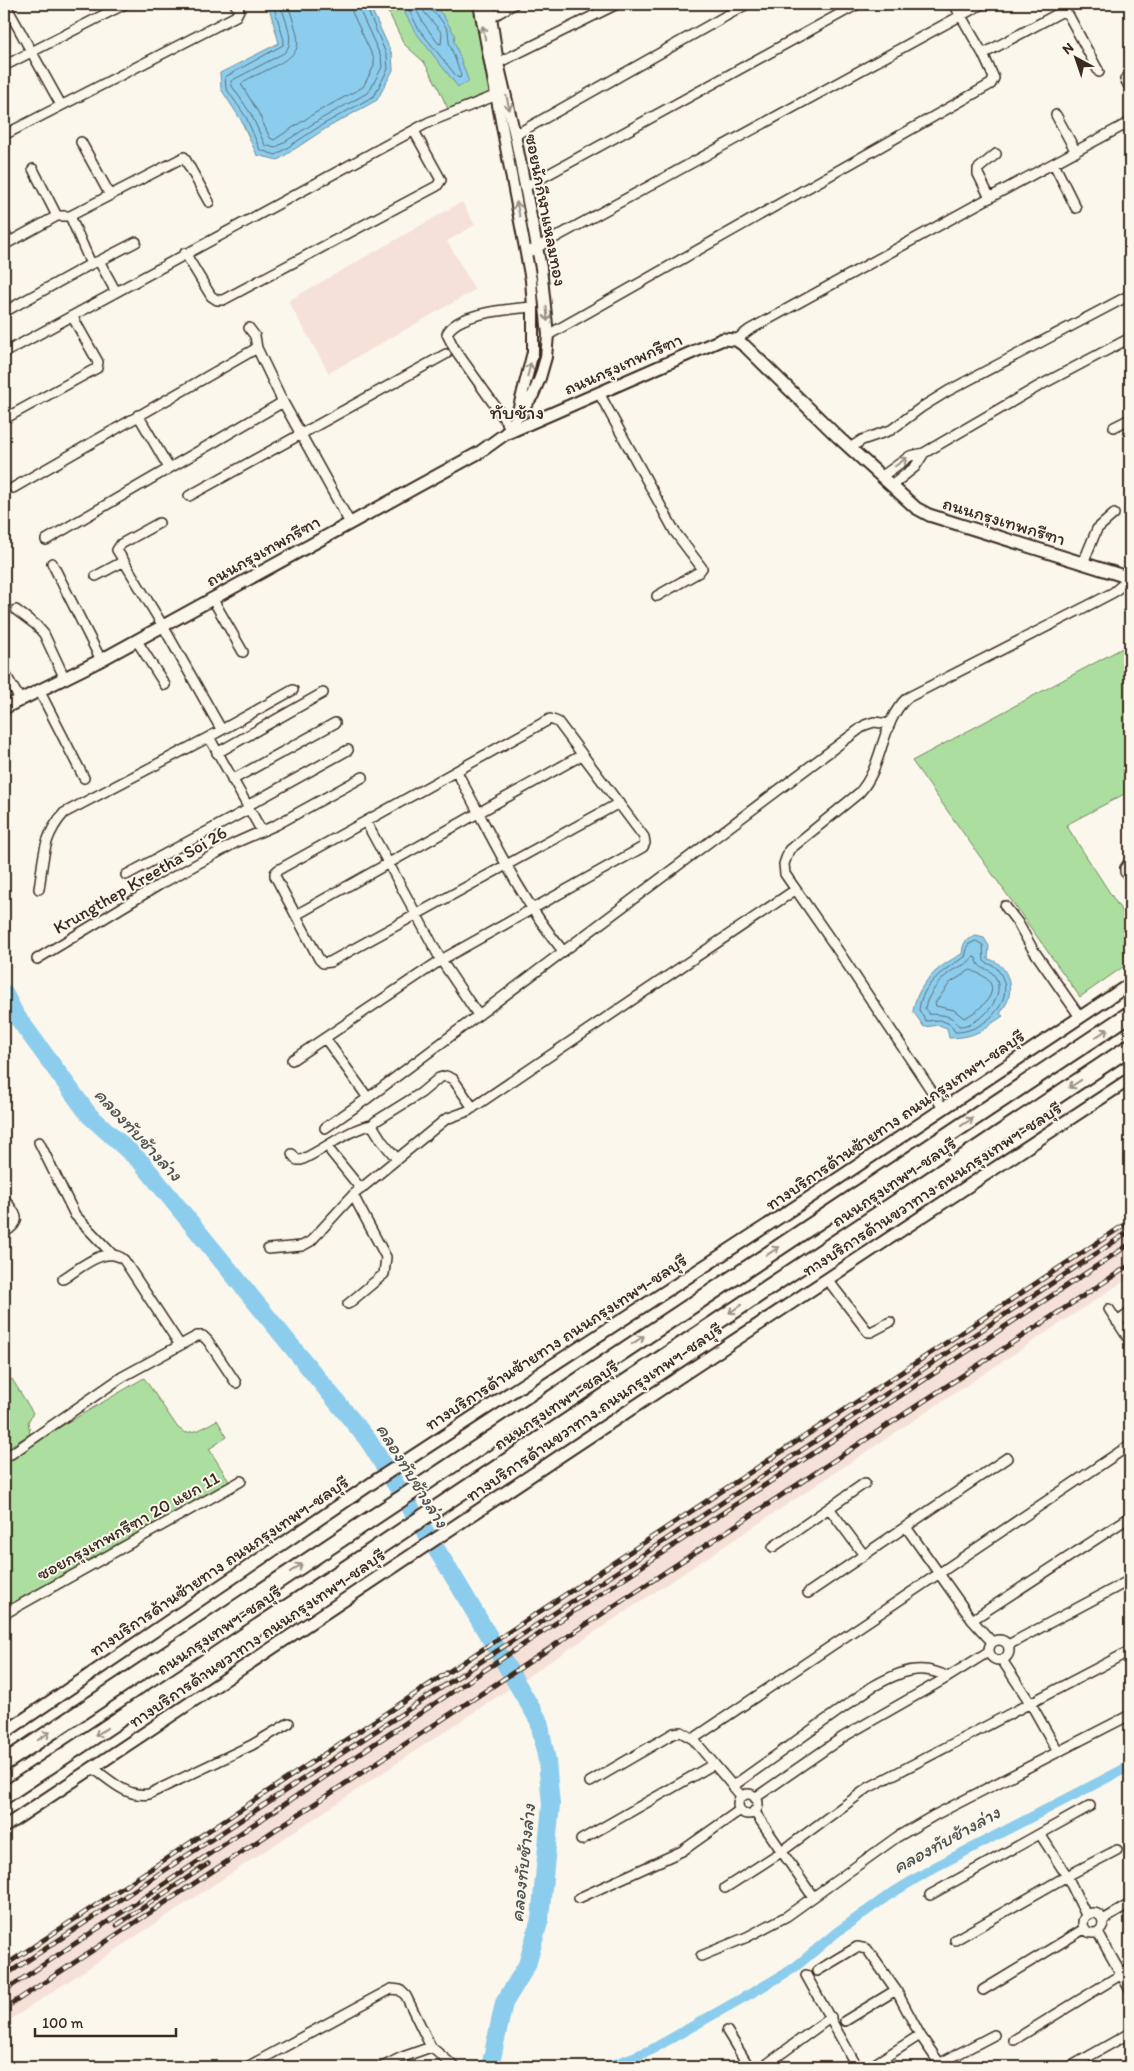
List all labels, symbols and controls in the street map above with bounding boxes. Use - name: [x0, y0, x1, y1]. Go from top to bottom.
- one-way arrow: [479, 25, 489, 41]
- north arrow: [1052, 32, 1102, 82]
- text: N: [1059, 39, 1077, 58]
- one-way arrow: [504, 95, 513, 111]
- street label: ซอยนักกีฬาแหลมทอง: [520, 132, 572, 288]
- one-way arrow: [513, 202, 522, 218]
- one-way arrow: [542, 306, 551, 322]
- street label: ถนนกรุงเทพกรีฑา: [560, 328, 686, 400]
- one-way arrow: [525, 363, 534, 379]
- district label: ทับช้าง: [490, 400, 544, 424]
- one-way arrow: [894, 457, 908, 467]
- street label: ถนนกรุงเทพกรีฑา: [940, 492, 1068, 550]
- street label: ถนนกรุงเทพกรีฑา: [202, 511, 324, 591]
- street label: Krungthep Kreetha Soi 26: [49, 821, 231, 939]
- street label: ทางบริการด้านซ้ายทาง ถนนกรุงเทพฯ-ชลบุรี: [761, 1025, 1029, 1215]
- one-way arrow: [1095, 1027, 1109, 1037]
- one-way arrow: [1068, 1079, 1082, 1089]
- water label: คลองทับช้างล่าง: [90, 1083, 188, 1186]
- street label: ทางบริการด้านขวาทาง ถนนกรุงเทพฯ-ชลบุรี: [798, 1097, 1066, 1281]
- one-way arrow: [960, 1117, 974, 1128]
- street label: ถนนกรุงเทพฯ-ชลบุรี: [827, 1132, 961, 1232]
- one-way arrow: [766, 1246, 780, 1256]
- street label: ทางบริการด้านซ้ายทาง ถนนกรุงเทพฯ-ชลบุรี: [421, 1249, 691, 1435]
- one-way arrow: [729, 1304, 743, 1314]
- street label: ทางบริการด้านขวาทาง ถนนกรุงเทพฯ-ชลบุรี: [461, 1318, 727, 1506]
- one-way arrow: [630, 1335, 644, 1345]
- street label: ถนนกรุงเทพฯ-ชลบุรี: [489, 1355, 623, 1455]
- water label: คลองทับช้างล่าง: [371, 1419, 454, 1532]
- street label: ซอยกรุงเทพกรีฑา 20 แยก 11: [33, 1467, 223, 1585]
- street label: ทางบริการด้านซ้ายทาง ถนนกรุงเทพฯ-ชลบุรี: [85, 1471, 353, 1661]
- street label: ทางบริการด้านขวาทาง ถนนกรุงเทพฯ-ชลบุรี: [124, 1544, 390, 1732]
- one-way arrow: [289, 1563, 303, 1573]
- street label: ถนนกรุงเทพฯ-ชลบุรี: [152, 1580, 286, 1680]
- one-way arrow: [94, 1727, 108, 1737]
- one-way arrow: [37, 1730, 51, 1740]
- water label: คลองทับช้างล่าง: [889, 1800, 1005, 1878]
- water label: คลองทับช้างล่าง: [505, 1802, 540, 1923]
- scale bar: [35, 2006, 176, 2038]
- text: 100 m: [42, 2014, 84, 2032]

